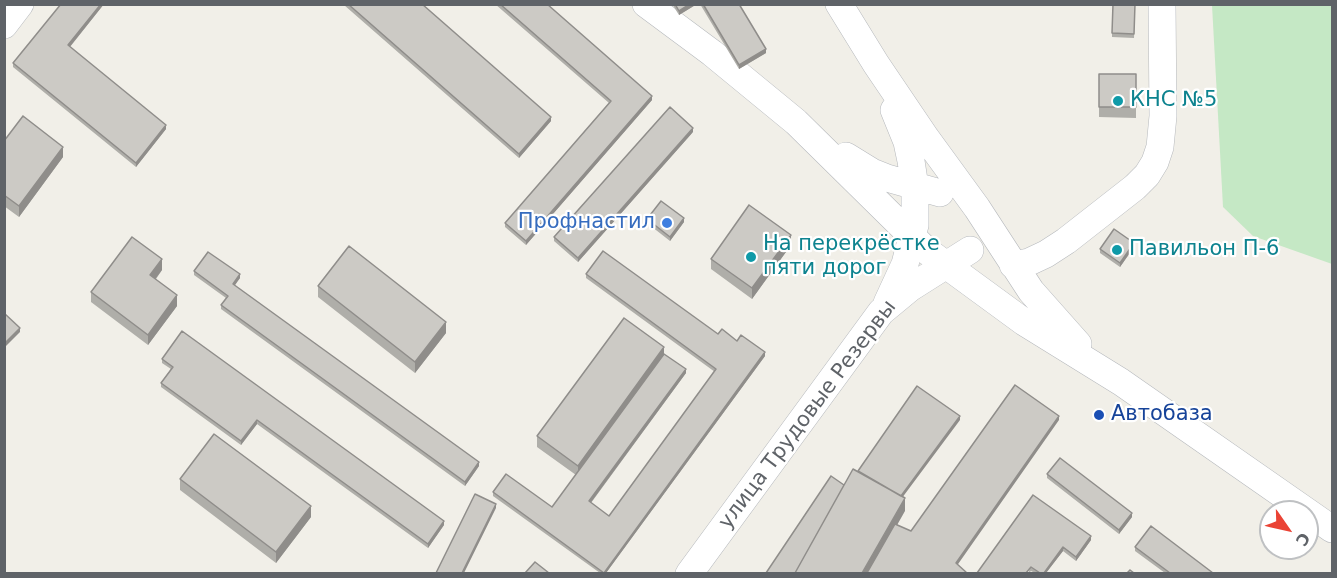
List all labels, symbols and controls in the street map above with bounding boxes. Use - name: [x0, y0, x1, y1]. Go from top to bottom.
- place label: КНС №5: [1130, 88, 1217, 114]
- marker: КНС №5: [1111, 94, 1125, 108]
- place label: Профнастил: [518, 210, 655, 236]
- marker: Профнастил: [660, 216, 674, 230]
- place label: На перекрёстке пяти дорог: [763, 232, 940, 282]
- place label: Павильон П-6: [1129, 237, 1279, 263]
- marker: Павильон П-6: [1110, 243, 1124, 257]
- marker: На перекрёстке пяти дорог: [744, 250, 758, 264]
- street label: улица Трудовые Резервы: [714, 296, 902, 534]
- place label: Автобаза: [1111, 402, 1213, 428]
- marker: Автобаза: [1092, 408, 1106, 422]
- north arrow: [1259, 500, 1319, 560]
- text: С: [1292, 529, 1314, 549]

